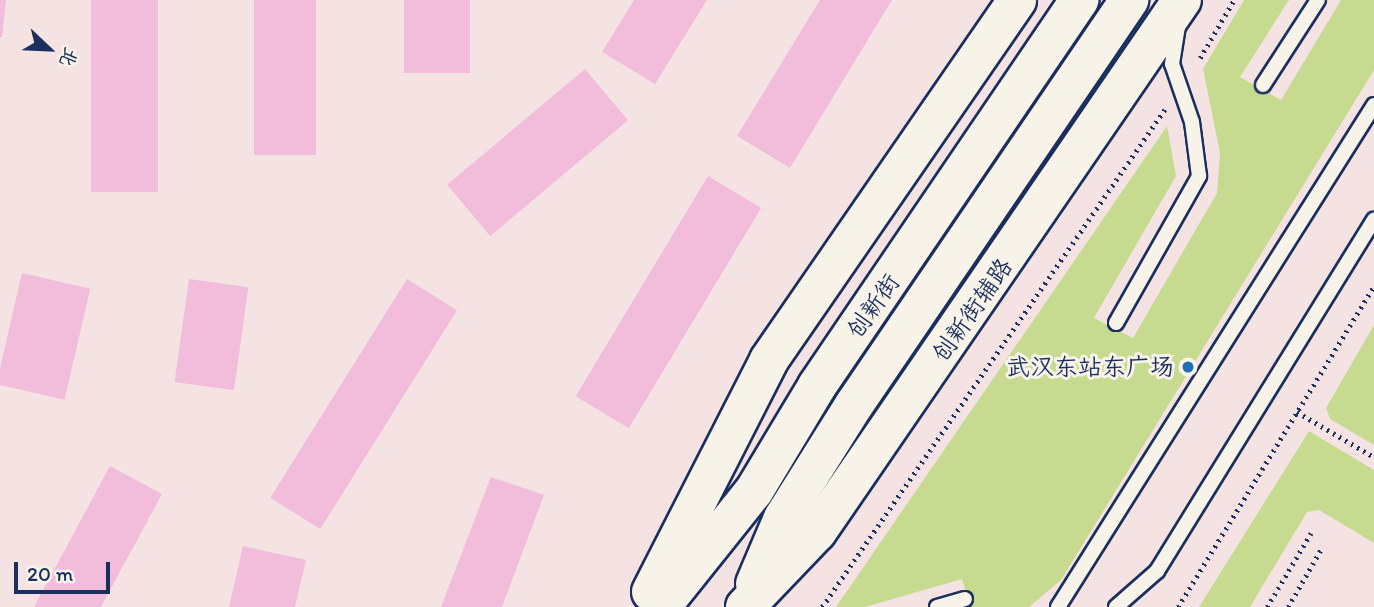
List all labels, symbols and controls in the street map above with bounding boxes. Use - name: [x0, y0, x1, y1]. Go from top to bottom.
- north arrow: [14, 14, 84, 84]
- text: 北: [54, 44, 83, 71]
- street label: 创新街辅路: [926, 253, 1018, 367]
- street label: 创新街: [841, 268, 905, 344]
- place label: 武汉东站东广场: [1006, 353, 1174, 381]
- marker: 武汉东站东广场: [1180, 359, 1196, 375]
- scale bar: [18, 548, 114, 592]
- text: 20 m: [27, 561, 73, 586]

